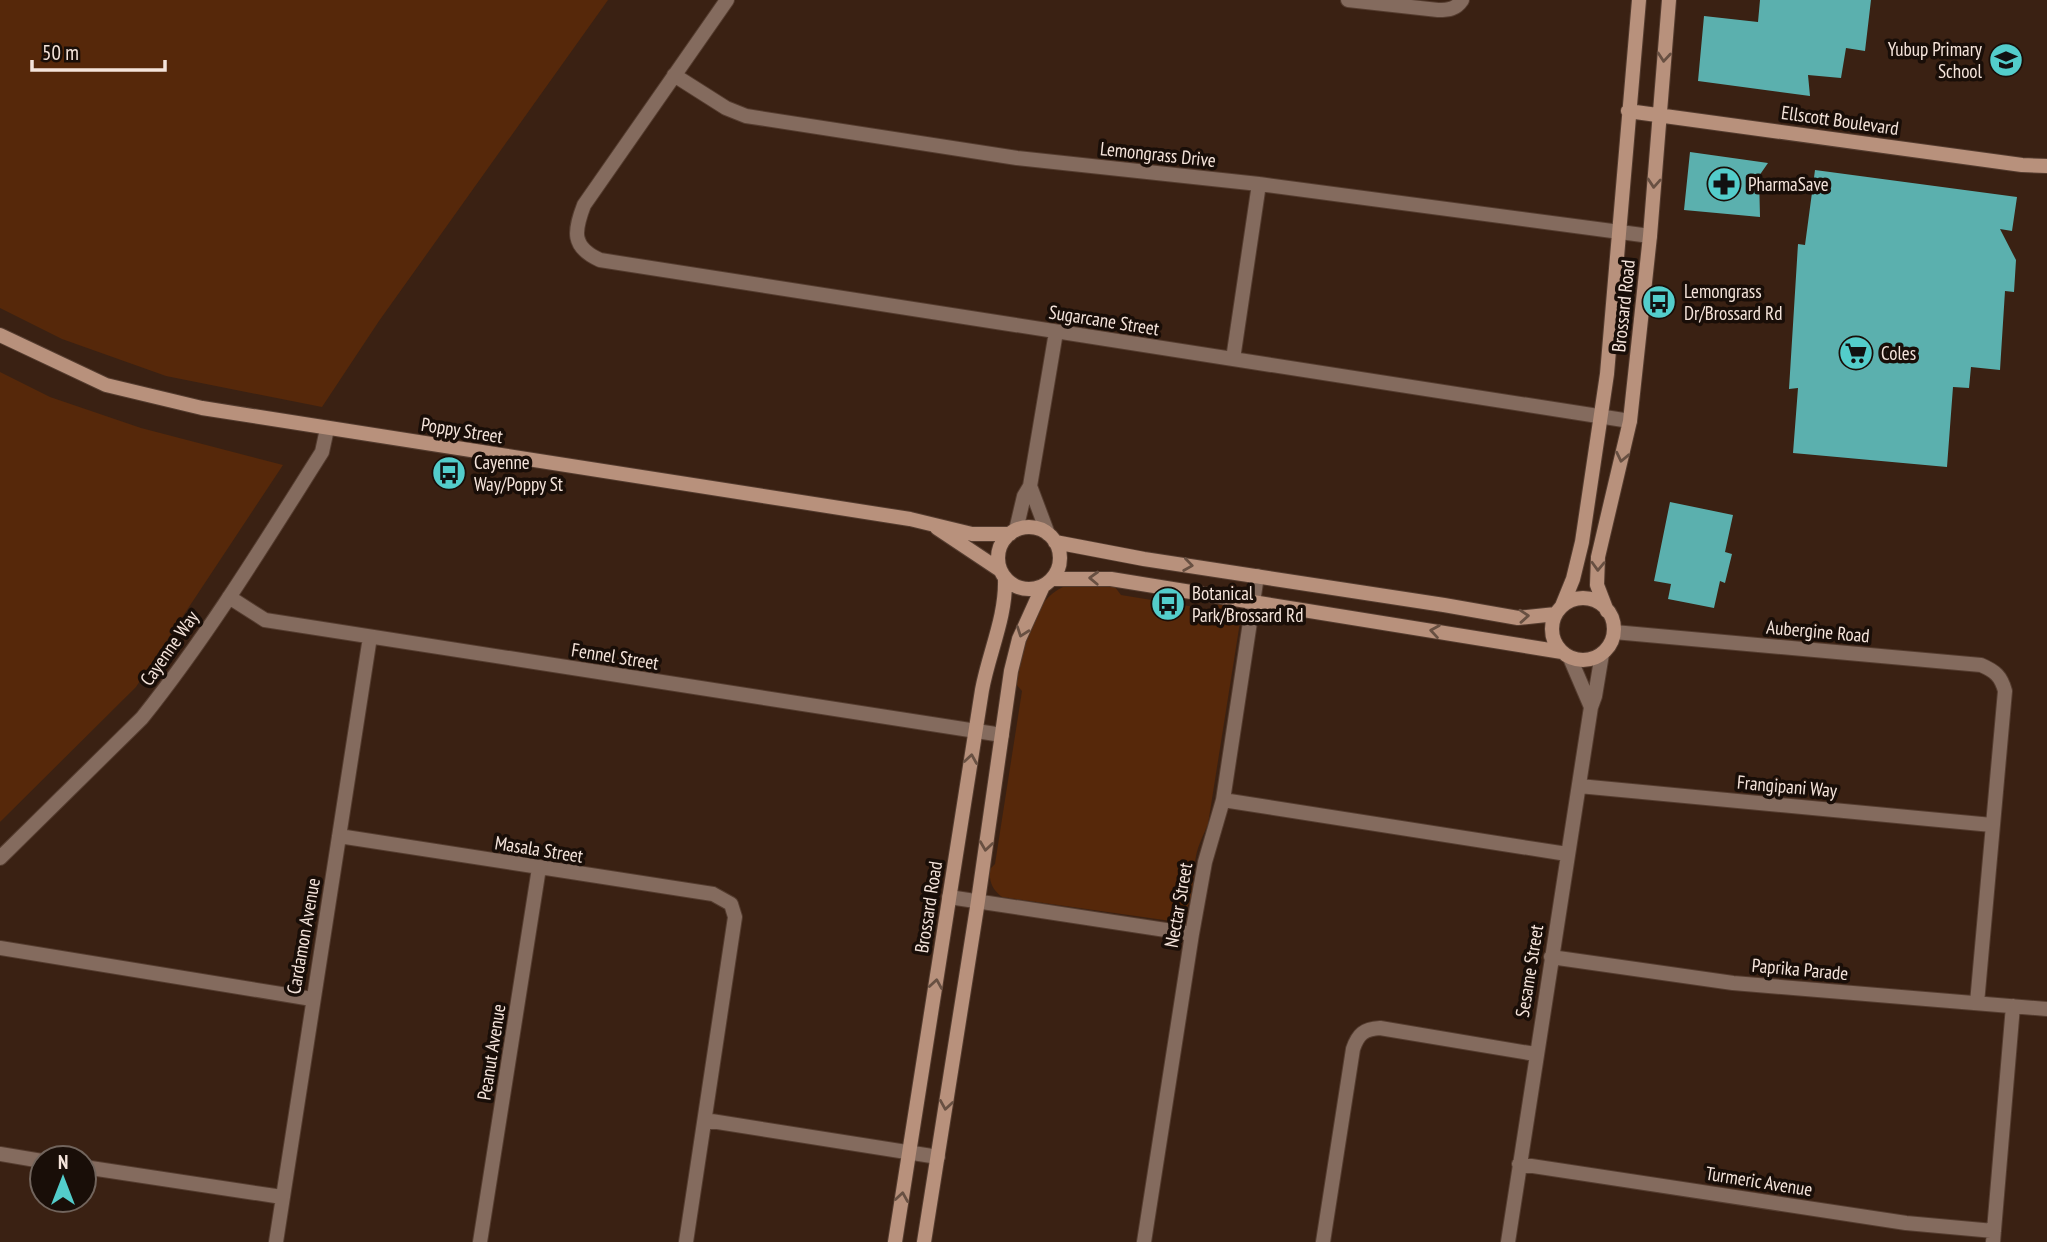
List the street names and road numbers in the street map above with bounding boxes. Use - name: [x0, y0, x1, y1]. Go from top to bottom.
- street label: Ellscott Boulevard: [1780, 100, 1900, 140]
- street label: Lemongrass Drive: [1099, 136, 1217, 172]
- street label: Brossard Road: [1606, 259, 1640, 353]
- street label: Sugarcane Street: [1047, 299, 1162, 341]
- street label: Poppy Street: [419, 412, 505, 448]
- street label: Cayenne Way: [134, 605, 204, 690]
- street label: Aubergine Road: [1765, 615, 1871, 647]
- street label: Fennel Street: [570, 637, 661, 675]
- street label: Frangipani Way: [1736, 770, 1839, 802]
- street label: Masala Street: [493, 830, 586, 868]
- street label: Brossard Road: [909, 859, 947, 955]
- street label: Nectar Street: [1159, 860, 1197, 949]
- street label: Cardamon Avenue: [281, 876, 325, 996]
- street label: Sesame Street: [1510, 922, 1548, 1019]
- street label: Paprika Parade: [1751, 953, 1849, 985]
- street label: Peanut Avenue: [472, 1002, 510, 1102]
- street label: Turmeric Avenue: [1704, 1161, 1814, 1201]

